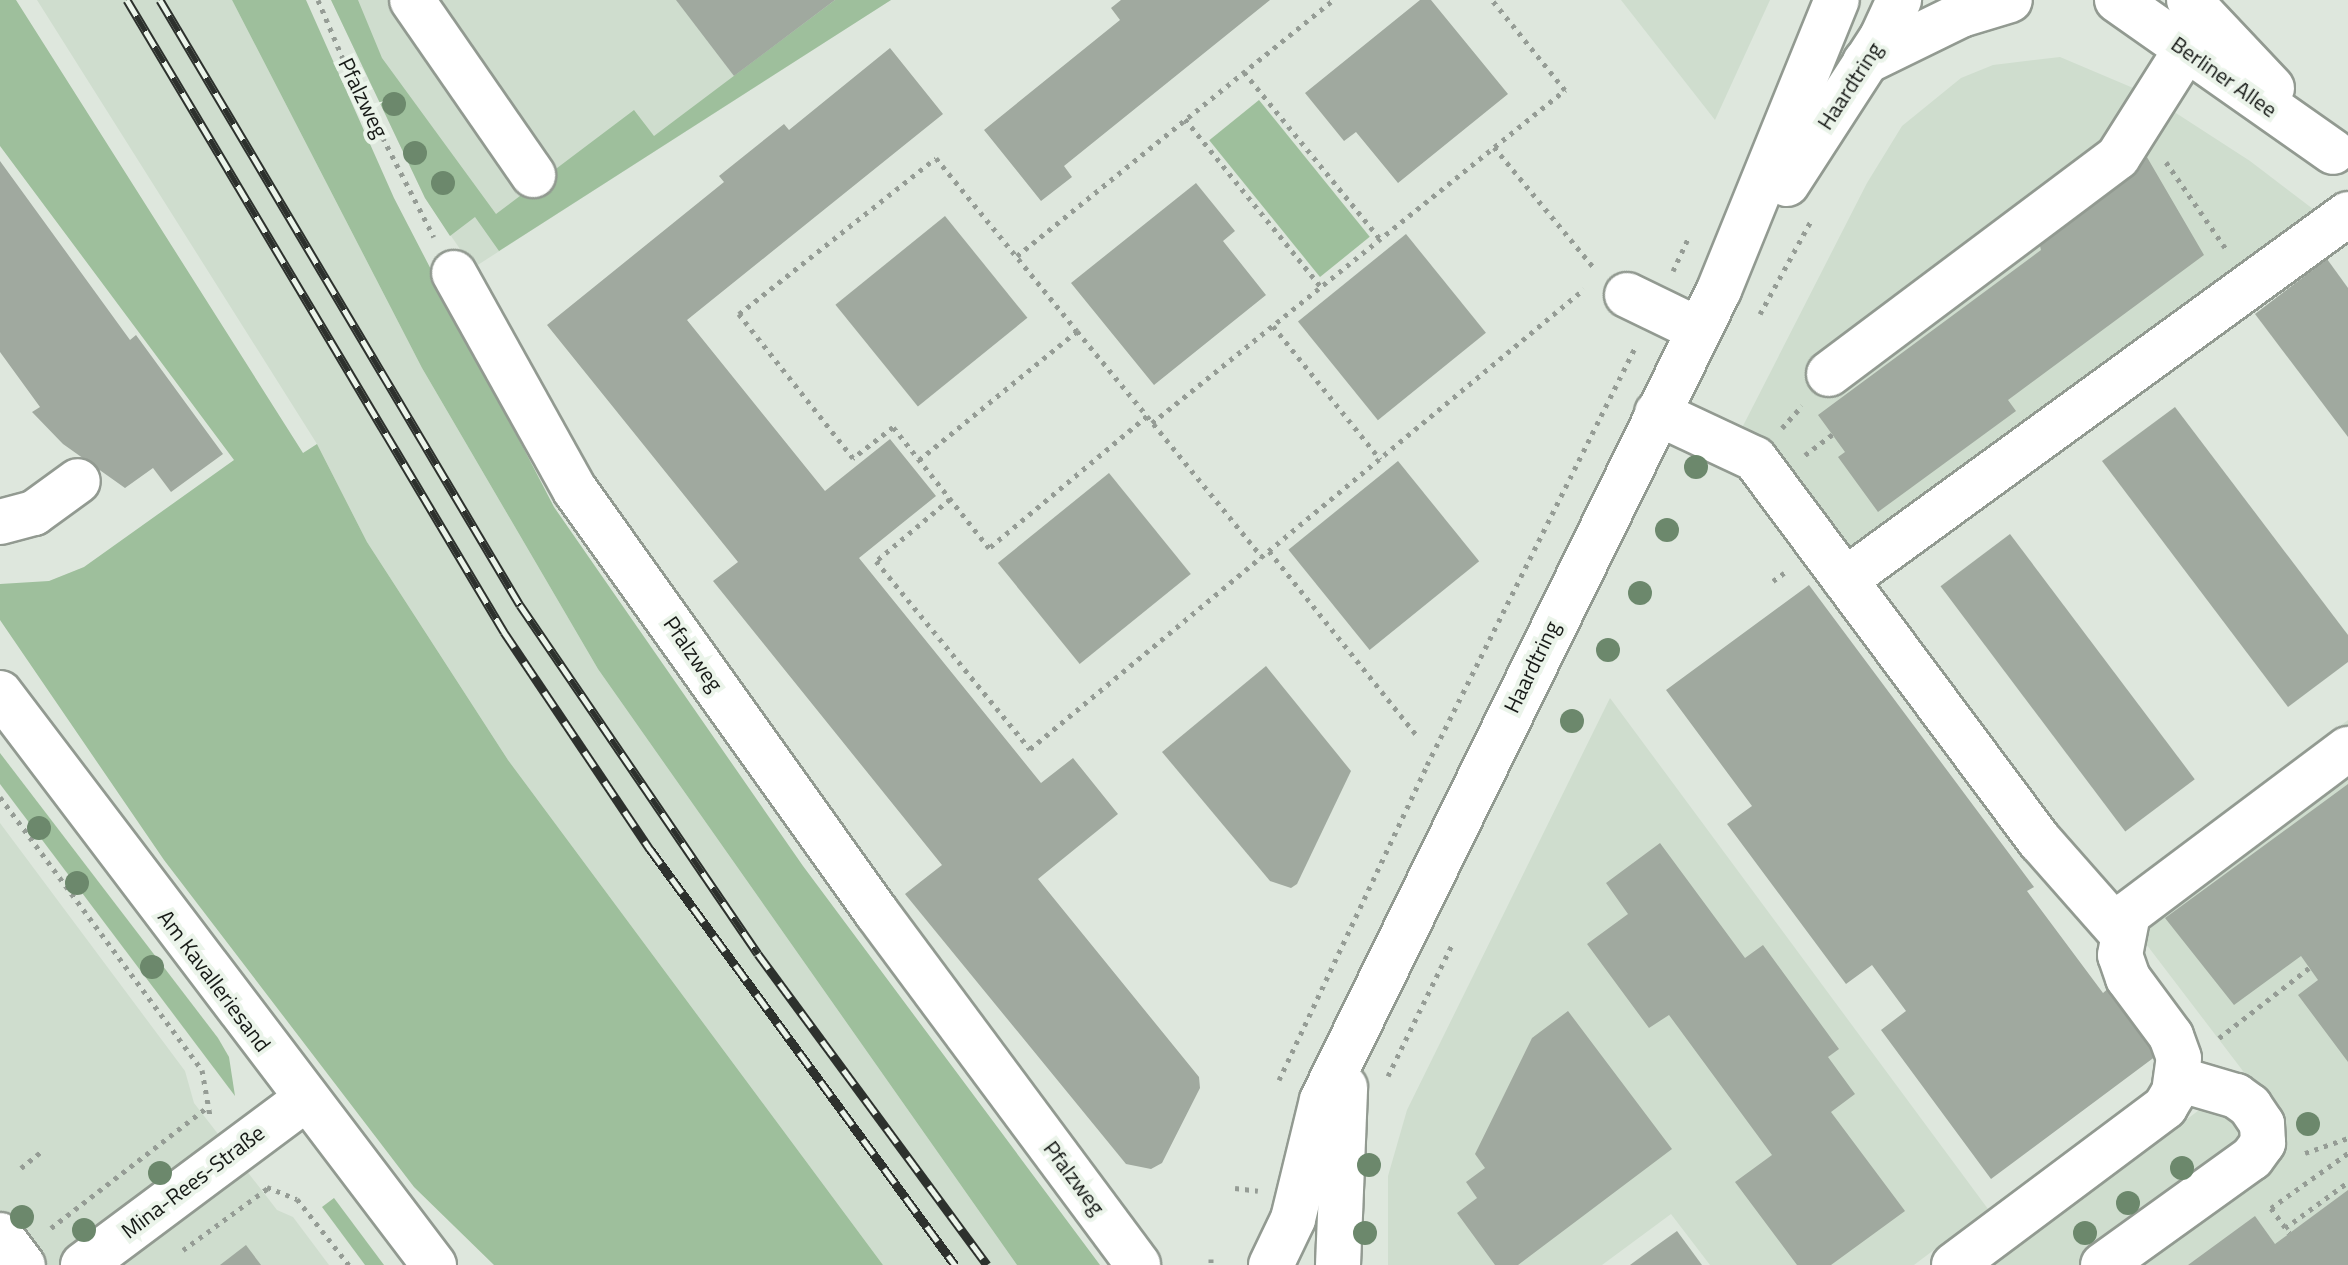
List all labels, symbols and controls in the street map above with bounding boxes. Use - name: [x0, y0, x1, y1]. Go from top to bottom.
- street label: Berliner Allee: [2166, 31, 2282, 123]
- street label: Haardtring: [1812, 37, 1888, 135]
- street label: Pfalzweg: [332, 54, 394, 142]
- street label: Pfalzweg: [658, 611, 728, 697]
- street label: Haardtring: [1498, 617, 1566, 717]
- street label: Am Kavalleriesand: [152, 905, 276, 1057]
- street label: Mina-Rees-Straße: [116, 1120, 270, 1244]
- street label: Pfalzweg: [1038, 1136, 1110, 1220]

